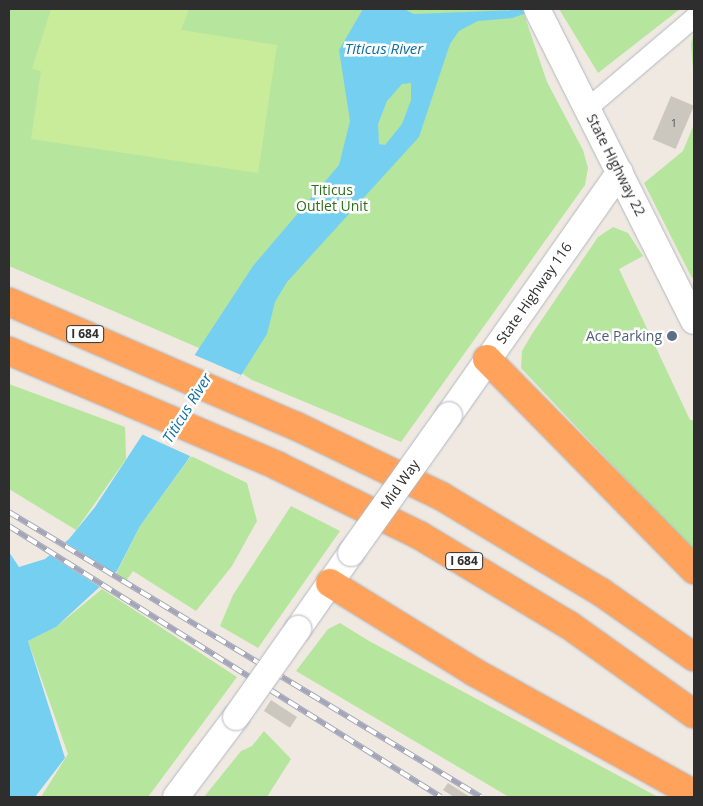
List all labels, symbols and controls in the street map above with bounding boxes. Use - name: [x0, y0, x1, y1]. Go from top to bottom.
- water label: Titicus River: [345, 40, 423, 58]
- street label: State Highway 22: [583, 111, 649, 219]
- house number: 1: [671, 116, 677, 130]
- park label: Titicus Outlet Unit: [296, 182, 368, 214]
- street label: State Highway 116: [493, 239, 575, 347]
- road number: I 684: [65, 324, 105, 344]
- place label: Ace Parking: [586, 328, 662, 344]
- marker: Ace Parking: [666, 330, 678, 342]
- water label: Titicus River: [159, 370, 215, 446]
- street label: Mid Way: [377, 456, 423, 512]
- road number: I 684: [444, 552, 484, 570]

